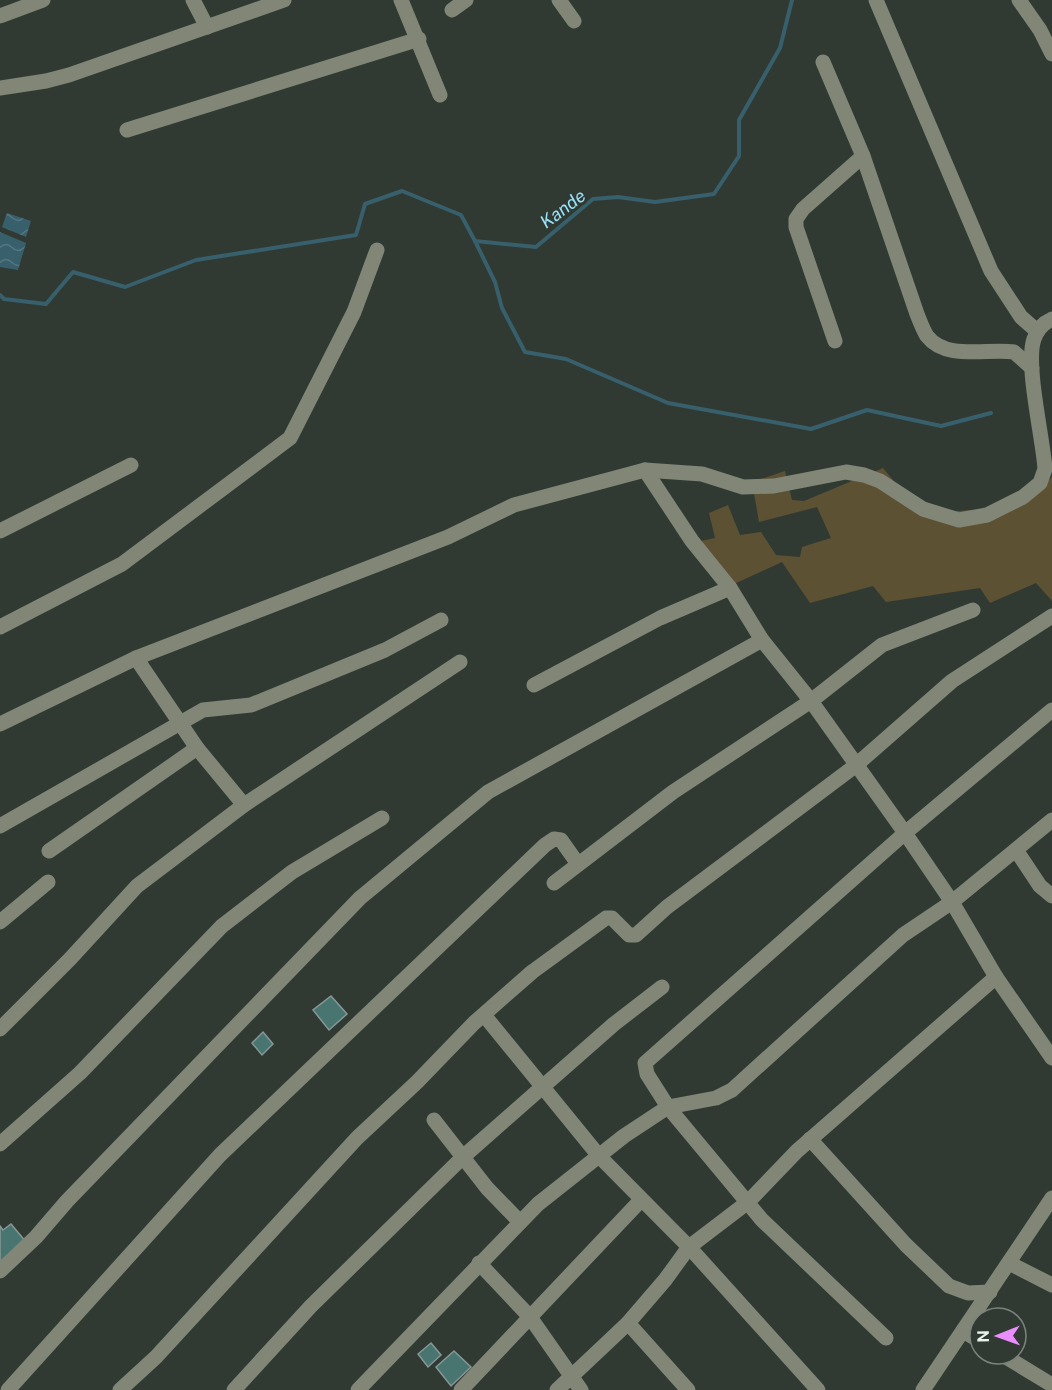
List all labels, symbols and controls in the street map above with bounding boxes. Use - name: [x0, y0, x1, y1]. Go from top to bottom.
- water label: Kande: [536, 185, 590, 232]
- north arrow: [968, 1306, 1028, 1366]
- text: N: [974, 1330, 993, 1343]

